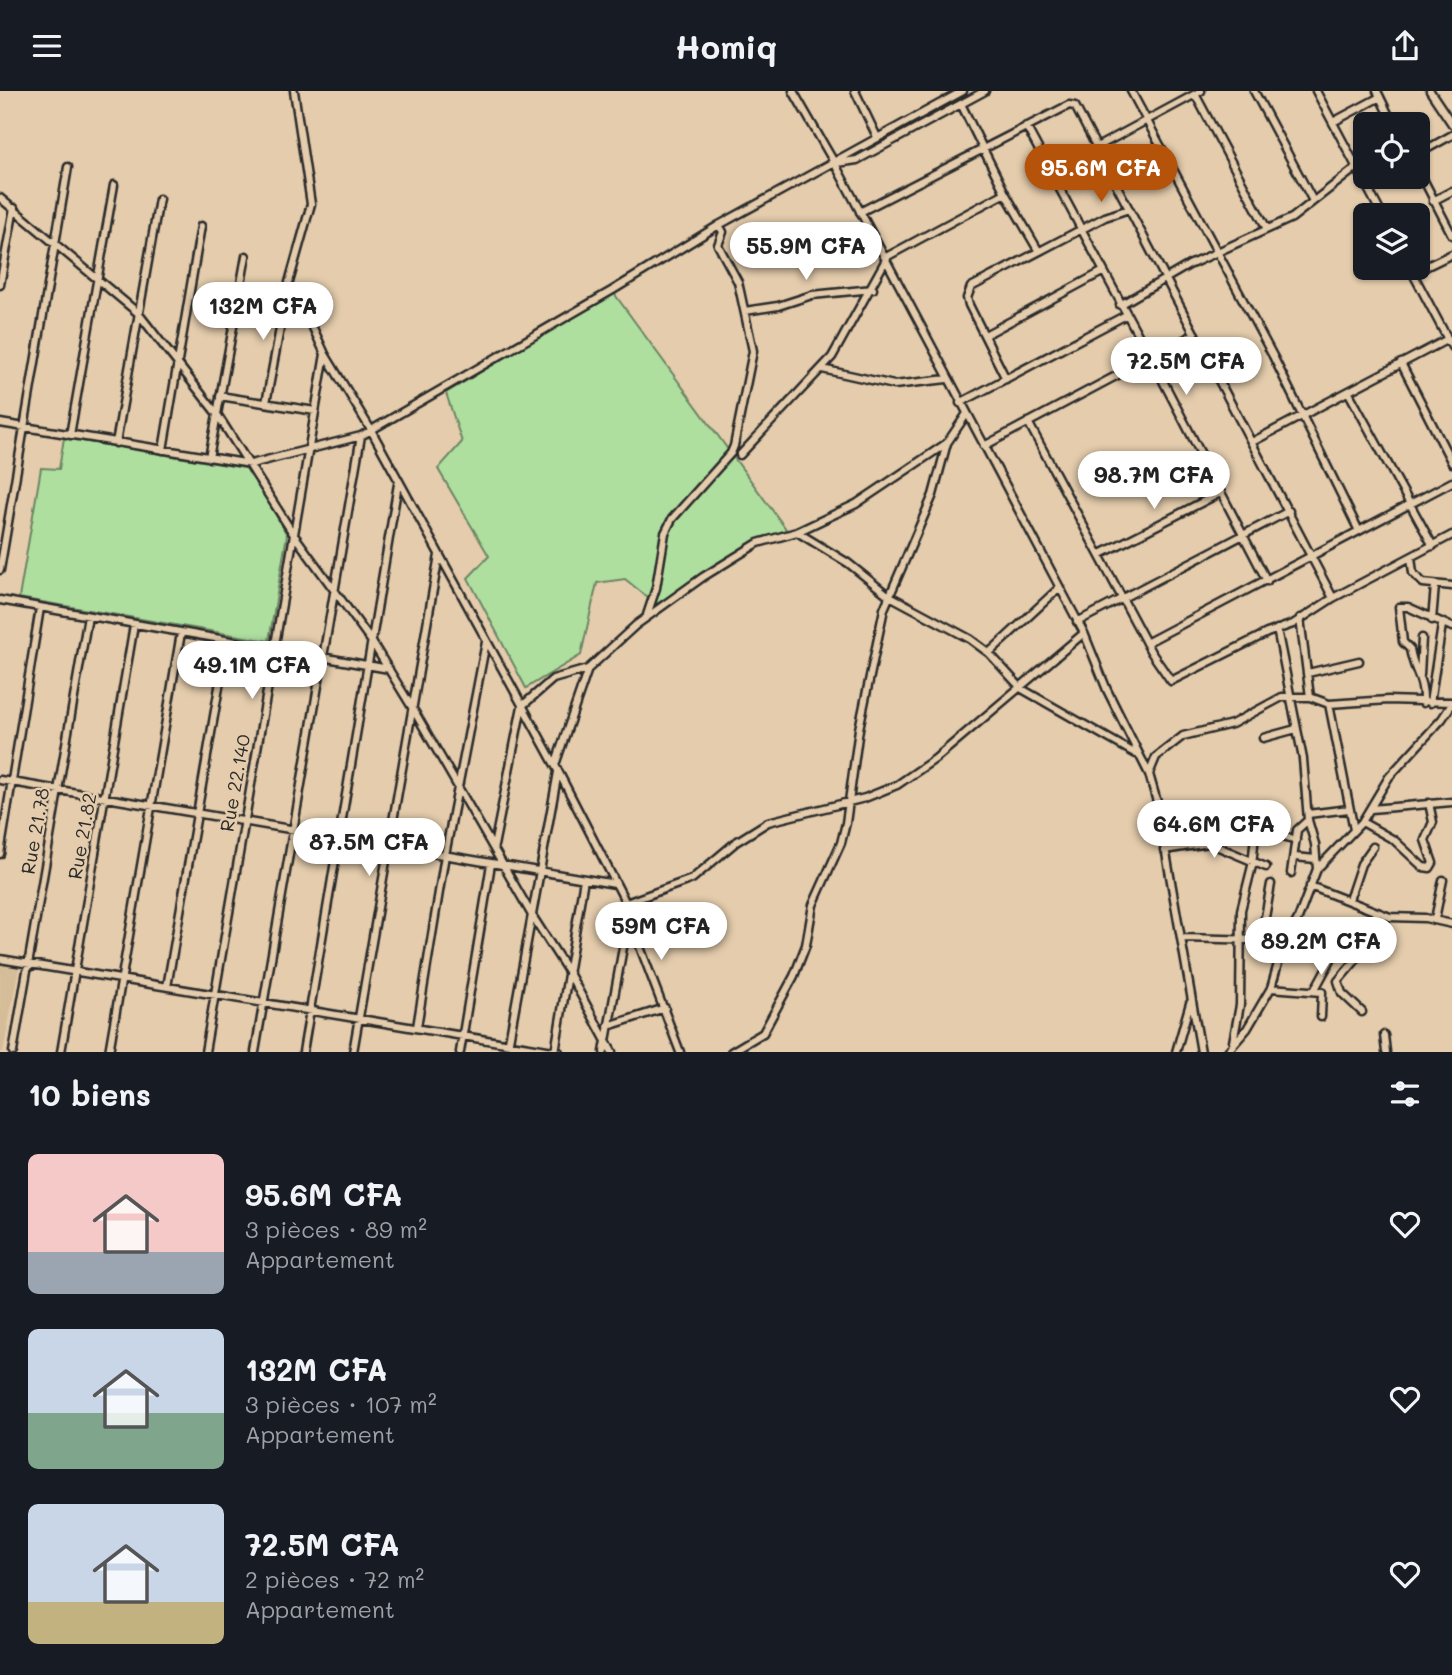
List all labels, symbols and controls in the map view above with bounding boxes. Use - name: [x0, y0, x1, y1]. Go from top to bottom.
- text: Homiq: [675, 25, 777, 67]
- icon: menu: [28, 27, 66, 65]
- icon: share: [1386, 27, 1424, 65]
- map controls: [1353, 112, 1430, 280]
- button: locate: [1353, 112, 1430, 189]
- pin: 95.6M CFA: [1021, 145, 1181, 204]
- text: 95.6M CFA: [1041, 152, 1161, 182]
- button: layers: [1353, 203, 1430, 280]
- pin: 55.9M CFA: [726, 223, 886, 282]
- text: 55.9M CFA: [746, 230, 866, 260]
- pin: 132M CFA: [191, 282, 335, 342]
- text: 132M CFA: [208, 290, 318, 320]
- pin: 72.5M CFA: [1106, 337, 1266, 397]
- text: 72.5M CFA: [1127, 345, 1245, 375]
- pin: 98.7M CFA: [1074, 451, 1234, 511]
- text: 98.7M CFA: [1094, 459, 1214, 489]
- pin: 49.1M CFA: [172, 641, 332, 701]
- text: 49.1M CFA: [193, 649, 311, 679]
- street label: Rue 22.140: [214, 732, 255, 834]
- street label: Rue 21.78: [15, 786, 54, 876]
- street label: Rue 21.82: [62, 791, 101, 881]
- pin: 64.6M CFA: [1134, 801, 1294, 860]
- text: 64.6M CFA: [1153, 808, 1275, 838]
- pin: 87.5M CFA: [289, 819, 449, 878]
- text: 87.5M CFA: [309, 826, 429, 856]
- pin: 59M CFA: [596, 903, 726, 962]
- text: 59M CFA: [611, 910, 711, 940]
- pin: 89.2M CFA: [1241, 917, 1401, 977]
- text: 89.2M CFA: [1261, 925, 1381, 955]
- text: 10 biens: [28, 1074, 151, 1114]
- icon: filters: [1386, 1075, 1424, 1113]
- text: 95.6M CFA: [245, 1174, 402, 1214]
- icon: home: [84, 1182, 168, 1266]
- icon: heart: [1386, 1205, 1424, 1243]
- text: 3 pièces · 89 m²: [245, 1214, 427, 1244]
- text: Appartement: [245, 1244, 395, 1274]
- text: 132M CFA: [245, 1349, 388, 1389]
- icon: home: [84, 1357, 168, 1441]
- icon: heart: [1386, 1380, 1424, 1418]
- text: 3 pièces · 107 m²: [245, 1389, 437, 1419]
- text: Appartement: [245, 1419, 395, 1449]
- text: 72.5M CFA: [245, 1524, 400, 1564]
- icon: home: [84, 1532, 168, 1616]
- icon: heart: [1386, 1555, 1424, 1593]
- text: 2 pièces · 72 m²: [245, 1564, 424, 1594]
- text: Appartement: [245, 1594, 395, 1624]

